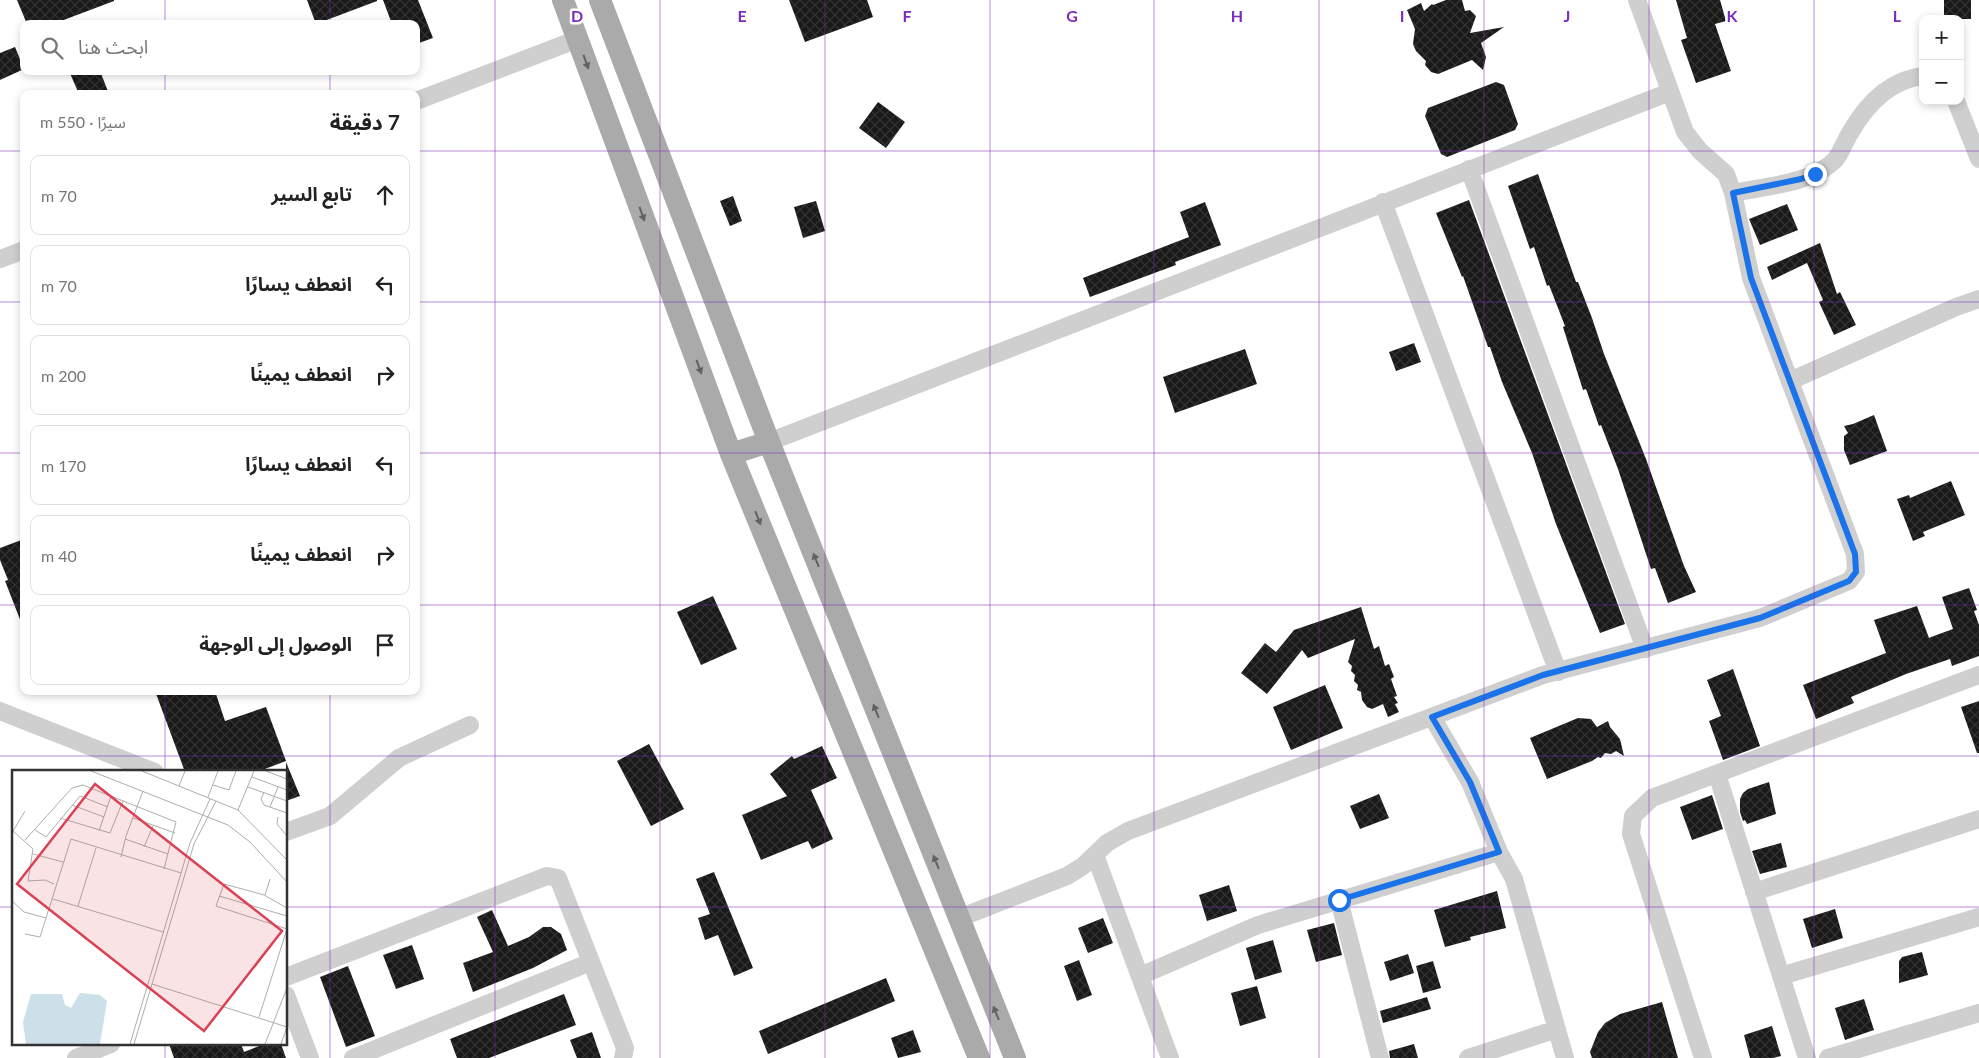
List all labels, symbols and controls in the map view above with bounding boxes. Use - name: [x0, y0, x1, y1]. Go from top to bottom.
- text: D: [571, 6, 583, 25]
- text: E: [737, 6, 747, 25]
- text: F: [902, 6, 912, 25]
- text: G: [1066, 6, 1078, 25]
- text: H: [1231, 6, 1243, 25]
- text: I: [1400, 6, 1404, 25]
- text: J: [1564, 6, 1570, 25]
- text: K: [1727, 6, 1739, 25]
- text: L: [1893, 6, 1902, 25]
- map controls: [1919, 15, 1964, 105]
- button: +: [1919, 15, 1964, 60]
- search box: [20, 20, 420, 75]
- icon: search: [38, 34, 66, 62]
- text: ابحث هنا: [78, 35, 148, 58]
- one-way arrow: [582, 55, 590, 70]
- button: −: [1919, 60, 1964, 105]
- text: 7 دقيقة: [330, 109, 400, 134]
- text: سيرًا · 550 m: [40, 112, 126, 131]
- route end: [1804, 163, 1827, 186]
- icon: ahead: [371, 181, 399, 209]
- text: تابع السير: [271, 182, 352, 205]
- text: 70 m: [41, 186, 77, 205]
- one-way arrow: [639, 207, 646, 222]
- icon: left: [371, 271, 399, 299]
- text: انعطف يسارًا: [245, 272, 352, 295]
- text: 70 m: [41, 276, 77, 295]
- one-way arrow: [695, 360, 703, 375]
- icon: right: [371, 361, 399, 389]
- text: انعطف يمينًا: [250, 362, 352, 385]
- text: 200 m: [41, 366, 86, 385]
- icon: left: [371, 451, 399, 479]
- text: انعطف يسارًا: [245, 452, 352, 475]
- text: 170 m: [41, 456, 86, 475]
- one-way arrow: [754, 511, 762, 525]
- icon: right: [371, 541, 399, 569]
- text: انعطف يمينًا: [250, 542, 352, 565]
- text: 40 m: [41, 546, 77, 565]
- one-way arrow: [812, 552, 820, 567]
- icon: arrive: [371, 631, 399, 659]
- text: الوصول إلى الوجهة: [199, 632, 352, 655]
- one-way arrow: [872, 703, 880, 718]
- inset map: [12, 770, 288, 1046]
- one-way arrow: [932, 855, 940, 869]
- route start: [1328, 889, 1351, 912]
- one-way arrow: [992, 1006, 1000, 1020]

